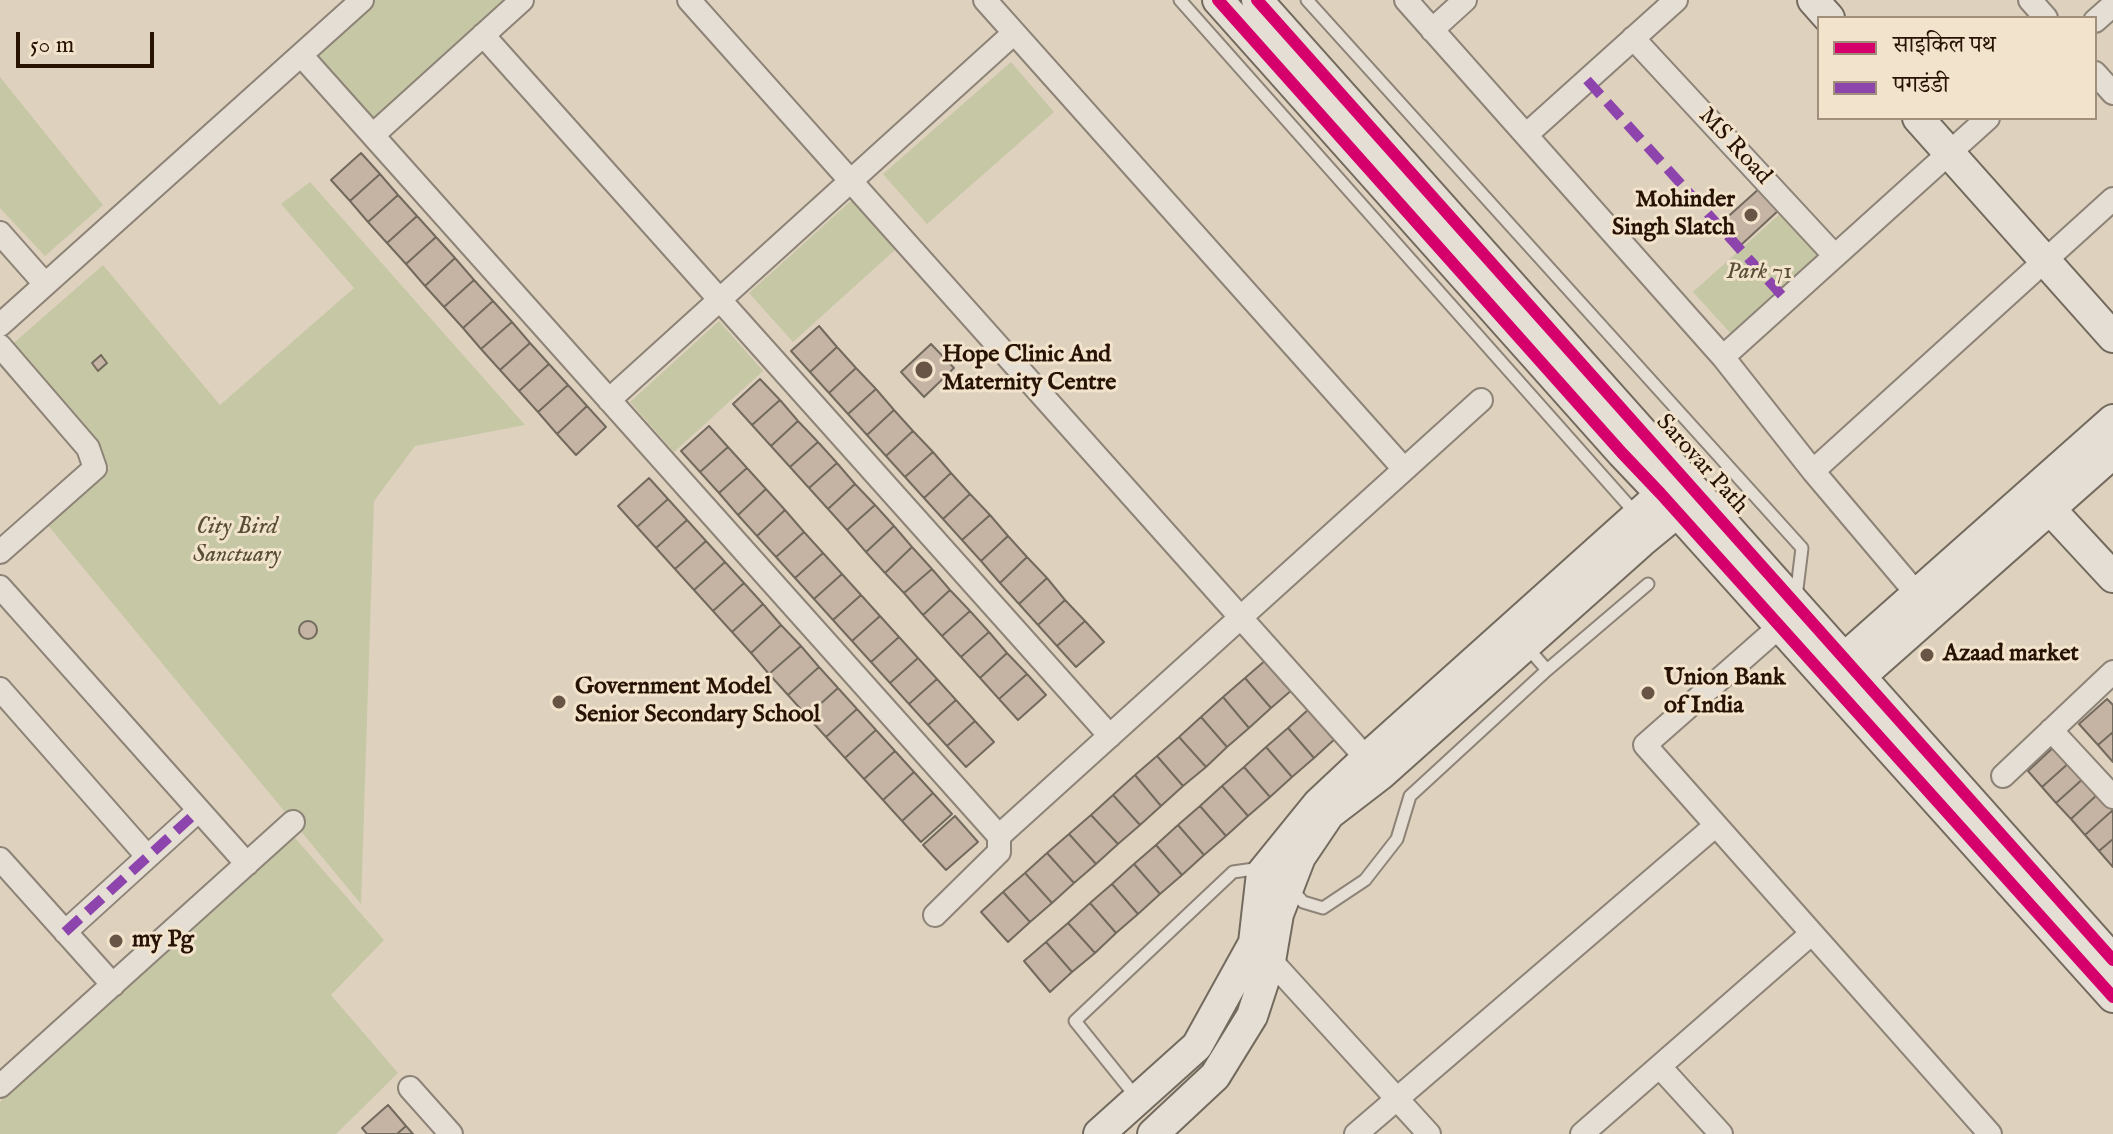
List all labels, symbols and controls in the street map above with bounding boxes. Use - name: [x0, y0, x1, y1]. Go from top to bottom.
- scale bar: [20, 16, 158, 66]
- legend: [1817, 16, 2097, 120]
- text: 50 m: [30, 30, 74, 61]
- text: साइकिल पथ: [1893, 30, 1996, 61]
- text: पगडंडी: [1893, 70, 1949, 101]
- street label: MS Road: [1691, 103, 1777, 191]
- place label: Mohinder Singh Slatch: [1612, 187, 1735, 243]
- marker: Mohinder Singh Slatch: [1742, 206, 1760, 224]
- park label: Park 71: [1726, 259, 1792, 287]
- place label: Hope Clinic And Maternity Centre: [942, 342, 1116, 398]
- marker: Hope Clinic And Maternity Centre: [913, 359, 935, 381]
- street label: Sarovar Path: [1649, 409, 1753, 521]
- park label: City Bird Sanctuary: [193, 514, 281, 570]
- place label: Azaad market: [1943, 641, 2079, 669]
- marker: Azaad market: [1918, 646, 1936, 664]
- place label: Union Bank of India: [1664, 665, 1786, 721]
- place label: Government Model Senior Secondary School: [575, 674, 820, 730]
- marker: Union Bank of India: [1639, 684, 1657, 702]
- marker: Government Model Senior Secondary School: [550, 693, 568, 711]
- place label: my Pg: [132, 927, 194, 955]
- marker: my Pg: [107, 932, 125, 950]

